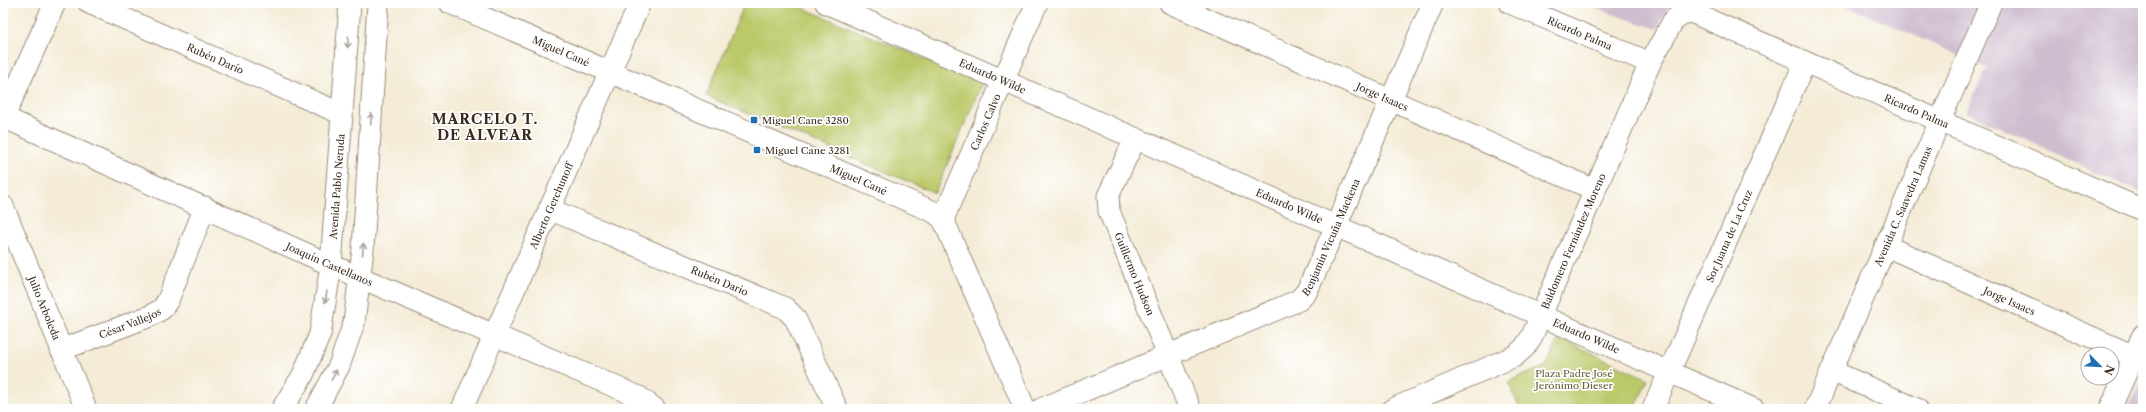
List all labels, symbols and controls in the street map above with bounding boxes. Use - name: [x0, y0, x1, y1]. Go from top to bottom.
- street label: Ricardo Palma: [1545, 13, 1615, 53]
- street label: Miguel Cané: [531, 33, 592, 69]
- one-way arrow: [344, 35, 351, 48]
- street label: Rubén Darío: [185, 40, 246, 77]
- street label: Eduardo Wilde: [957, 56, 1029, 96]
- street label: Jorge Isaacs: [1353, 79, 1410, 114]
- street label: Carlos Calvo: [967, 91, 1003, 152]
- street label: Ricardo Palma: [1882, 91, 1952, 131]
- district label: MARCELO T. DE ALVEAR: [432, 110, 538, 144]
- one-way arrow: [367, 113, 374, 126]
- place label: Miguel Cane 3280: [762, 114, 849, 127]
- marker: Miguel Cane 3280: [749, 115, 759, 125]
- street label: Avenida Pablo Neruda: [326, 132, 347, 241]
- place label: Miguel Cane 3281: [765, 144, 851, 157]
- street label: Avenida C. Saavedra Lamas: [1871, 144, 1935, 269]
- marker: Miguel Cane 3281: [752, 145, 762, 155]
- street label: Alberto Gerchunoff: [526, 159, 576, 252]
- street label: Miguel Cané: [828, 161, 889, 198]
- street label: Baldomero Fernández Moreno: [1538, 171, 1608, 311]
- street label: Benjamín Vicuña Mackena: [1299, 176, 1363, 299]
- street label: Eduardo Wilde: [1254, 185, 1325, 226]
- street label: Sor Juana de La Cruz: [1703, 188, 1755, 284]
- street label: Guillermo Hudson: [1112, 230, 1158, 318]
- street label: Joaquín Castellanos: [282, 238, 375, 289]
- one-way arrow: [359, 243, 366, 256]
- street label: Rubén Darío: [689, 263, 750, 298]
- street label: Julio Arboleda: [25, 272, 64, 342]
- street label: Jorge Isaacs: [1980, 283, 2037, 318]
- one-way arrow: [322, 290, 330, 303]
- street label: César Vallejos: [97, 305, 163, 341]
- street label: Eduardo Wilde: [1551, 315, 1622, 356]
- north arrow: [2080, 346, 2120, 386]
- text: N: [2101, 363, 2117, 378]
- park label: Plaza Padre José Jerónimo Dieser: [1533, 367, 1614, 392]
- one-way arrow: [331, 369, 339, 381]

